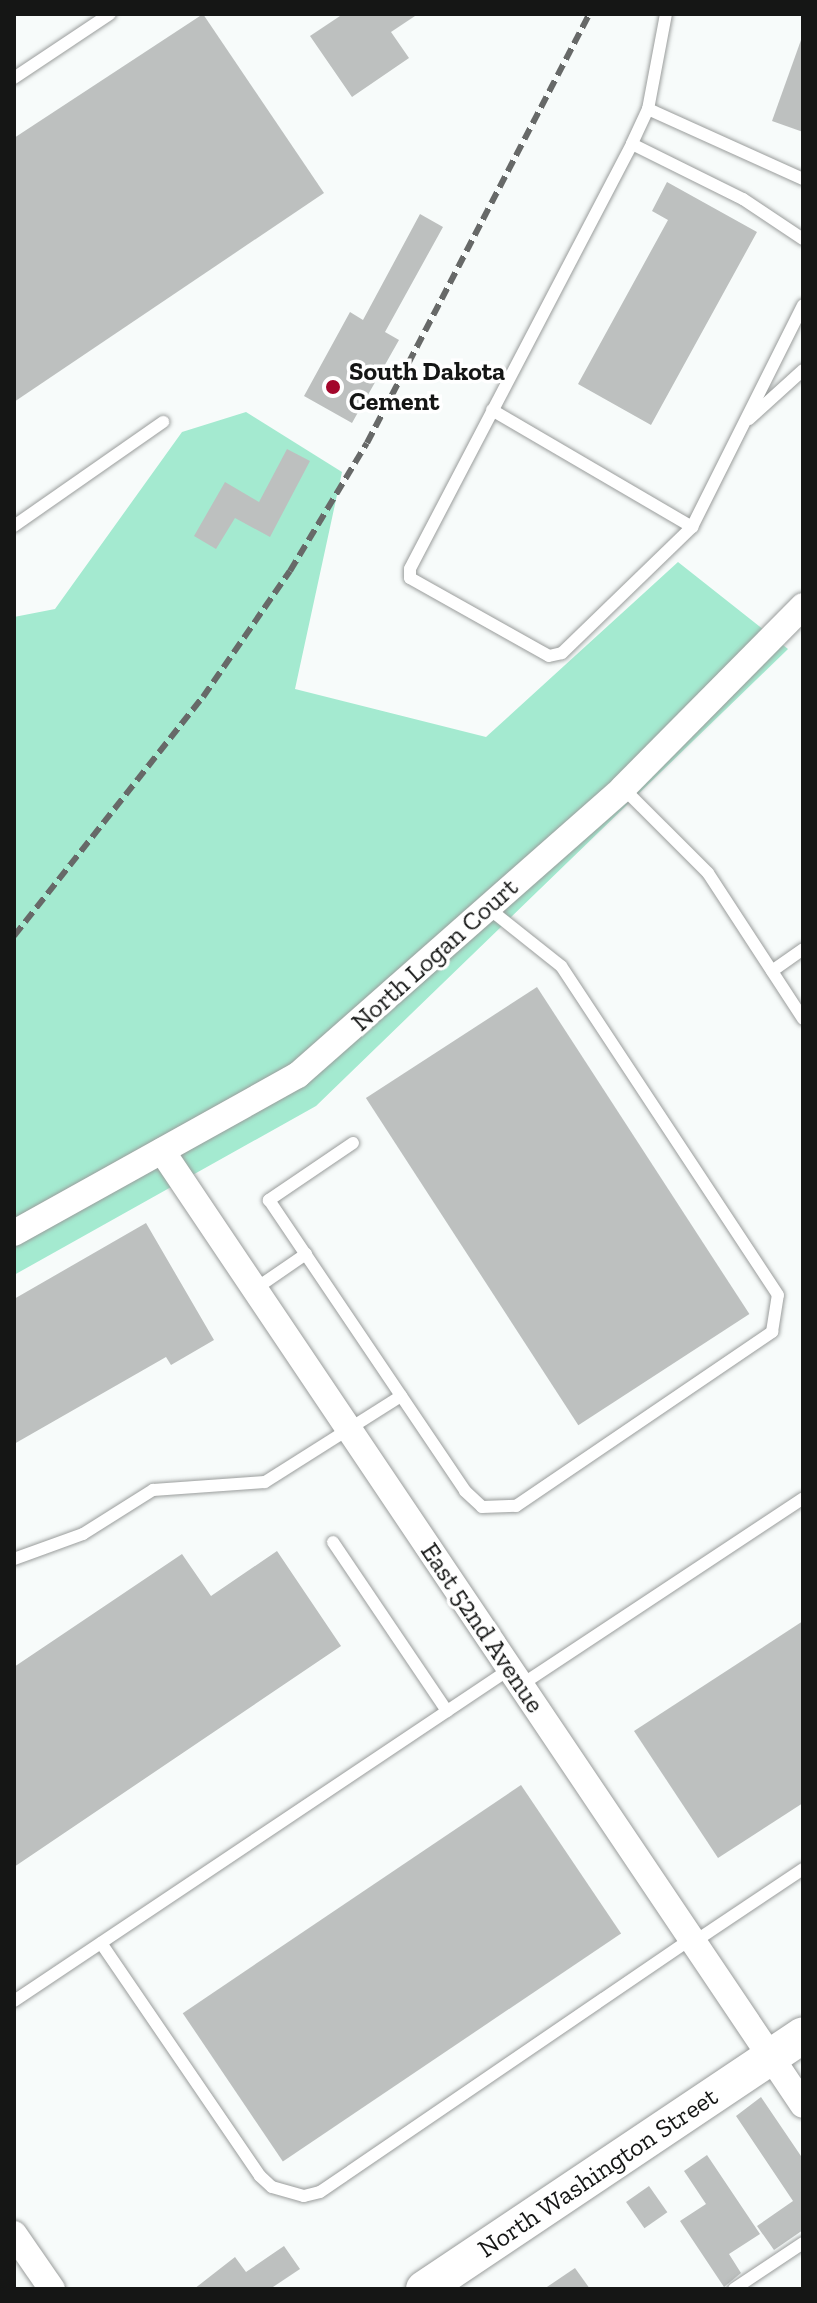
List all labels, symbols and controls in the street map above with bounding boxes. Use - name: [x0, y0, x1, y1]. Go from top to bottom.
- place label: South Dakota Cement: [349, 356, 505, 418]
- marker: South Dakota Cement: [324, 378, 342, 396]
- street label: North Logan Court: [345, 872, 525, 1038]
- street label: East 52nd Avenue: [413, 1537, 551, 1719]
- street label: North Washington Street: [472, 2081, 724, 2265]

